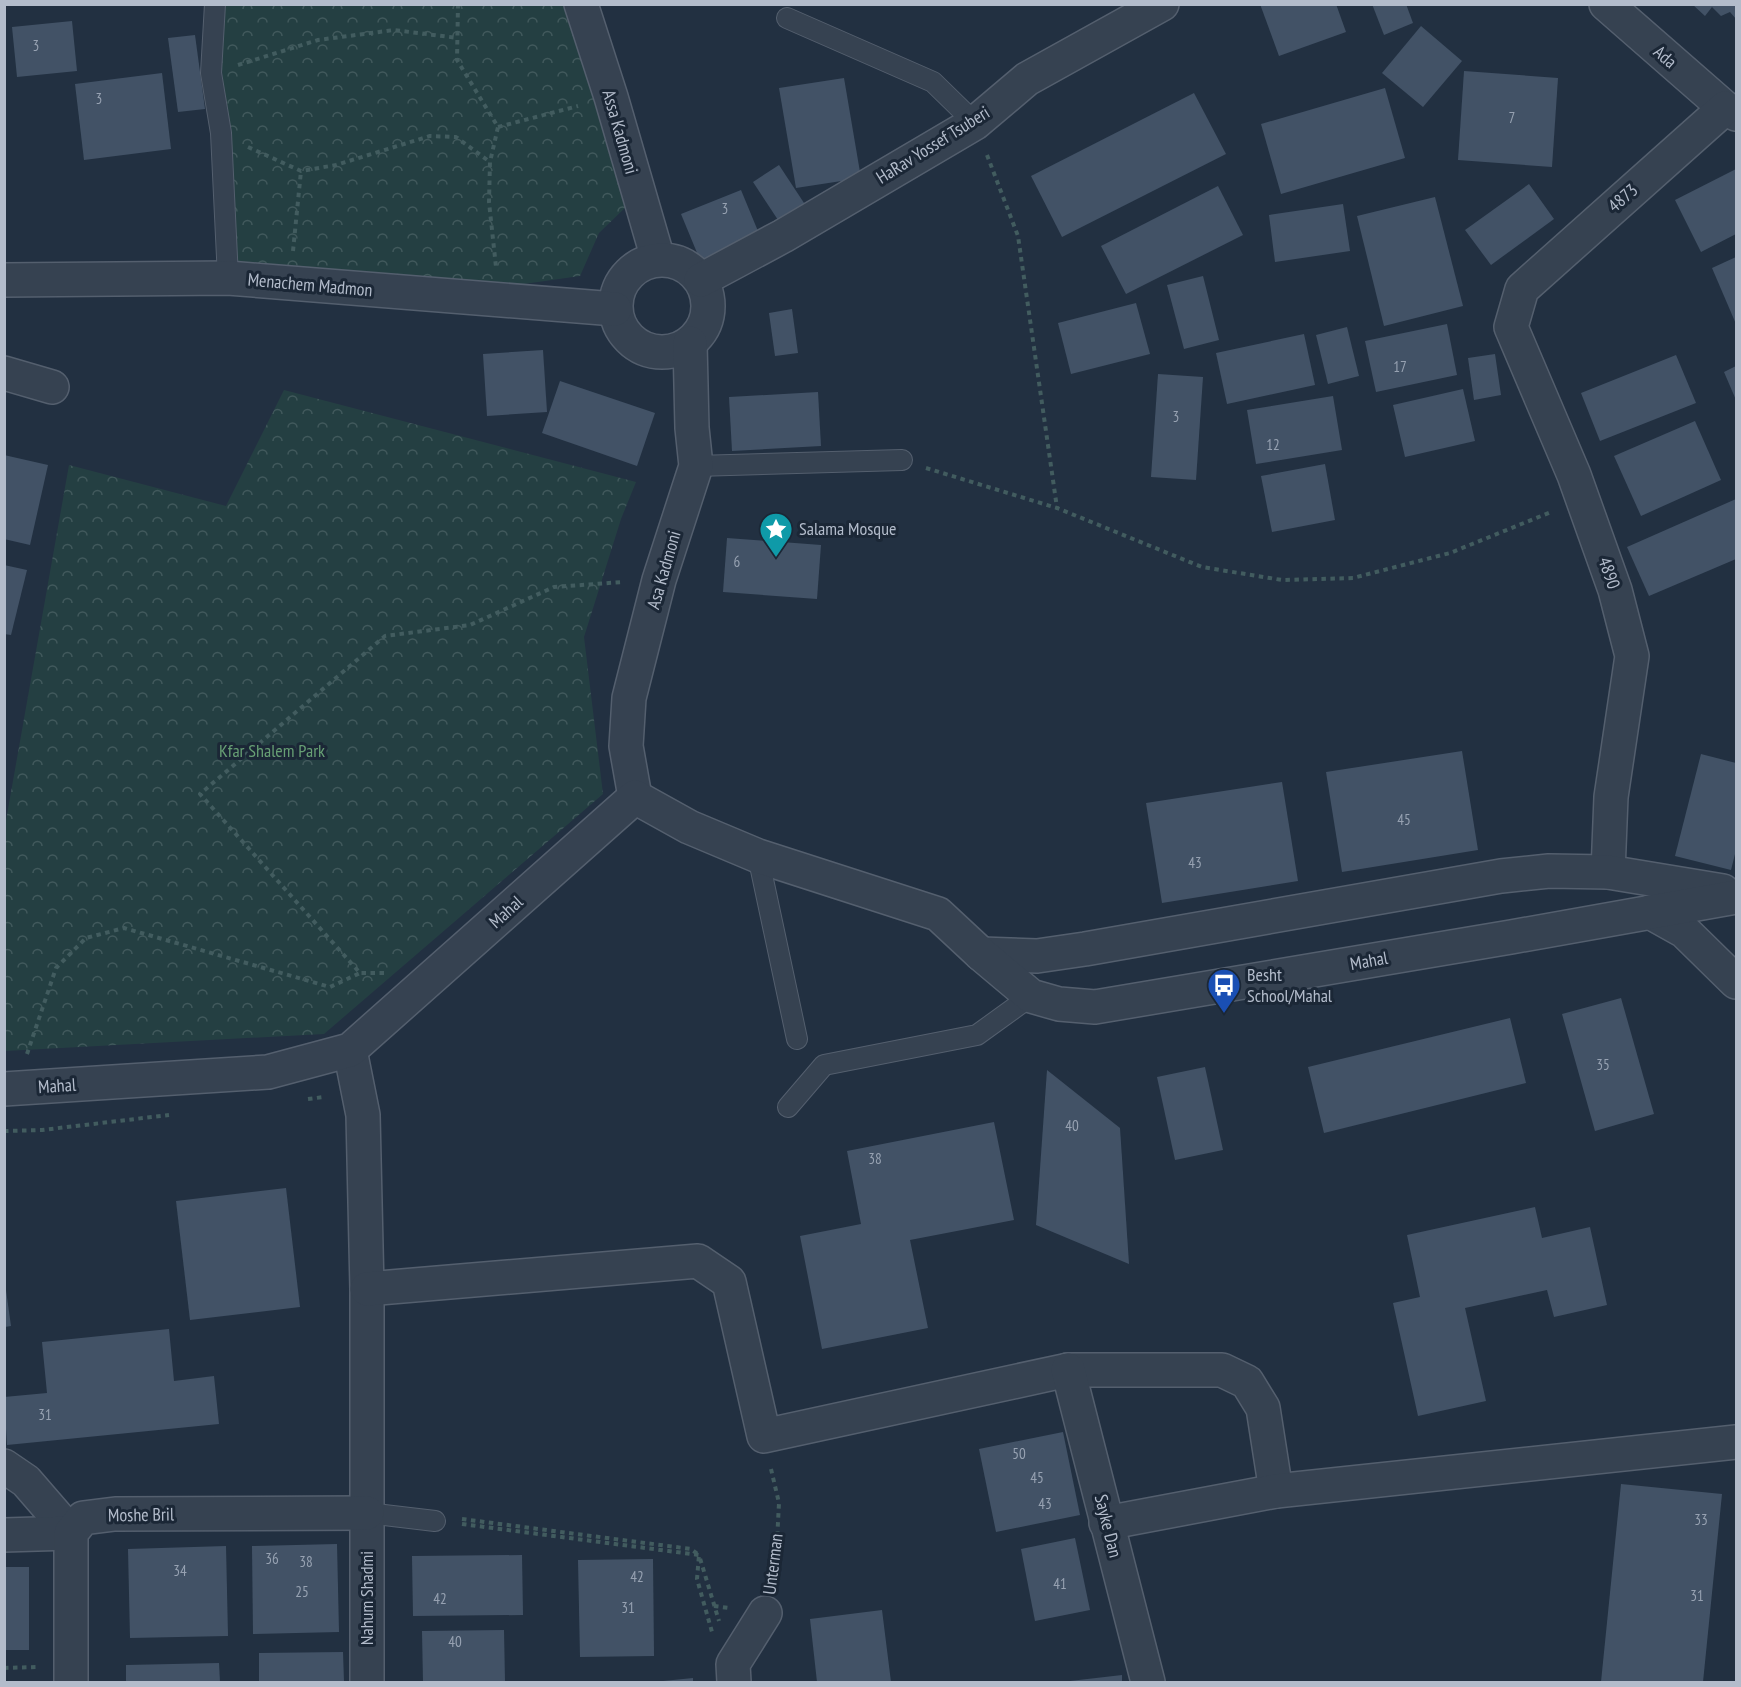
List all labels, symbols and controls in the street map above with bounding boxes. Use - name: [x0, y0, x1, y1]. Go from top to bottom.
- house number: 3: [33, 36, 39, 55]
- street label: Ada: [1649, 40, 1682, 73]
- street label: Assa Kadmoni: [598, 87, 643, 177]
- house number: 3: [96, 89, 102, 108]
- street label: HaRav Yossef Tsuberi: [872, 101, 994, 189]
- house number: 7: [1509, 108, 1515, 127]
- street label: 4873: [1603, 178, 1642, 217]
- house number: 3: [722, 199, 728, 218]
- street label: Menachem Madmon: [247, 268, 373, 301]
- house number: 17: [1393, 357, 1407, 376]
- house number: 3: [1173, 407, 1179, 426]
- house number: 12: [1266, 435, 1280, 454]
- place icon: Salama Mosque: [758, 511, 794, 558]
- place label: Salama Mosque: [799, 517, 896, 540]
- street label: Asa Kadmoni: [641, 528, 686, 612]
- house number: 6: [734, 552, 741, 571]
- street label: 4890: [1593, 554, 1626, 592]
- park label: Kfar Shalem Park: [219, 739, 325, 762]
- house number: 45: [1397, 810, 1411, 829]
- house number: 43: [1188, 853, 1202, 872]
- street label: Mahal: [484, 890, 528, 933]
- street label: Mahal: [1348, 946, 1390, 975]
- place label: Besht School/Mahal: [1247, 963, 1333, 1007]
- bus stop icon: Besht School/Mahal: [1206, 967, 1242, 1014]
- house number: 35: [1596, 1055, 1610, 1074]
- street label: Mahal: [37, 1073, 78, 1098]
- house number: 40: [1065, 1116, 1079, 1135]
- house number: 38: [868, 1149, 882, 1168]
- house number: 31: [38, 1405, 52, 1424]
- house number: 50: [1012, 1444, 1026, 1463]
- house number: 45: [1030, 1468, 1044, 1487]
- street label: Sayke Dan: [1090, 1492, 1127, 1560]
- house number: 43: [1038, 1494, 1052, 1513]
- street label: Moshe Bril: [108, 1502, 175, 1527]
- house number: 33: [1694, 1510, 1708, 1529]
- street label: Unterman: [757, 1532, 788, 1596]
- house number: 36: [265, 1549, 279, 1568]
- street label: Nahum Shadmi: [355, 1551, 378, 1645]
- house number: 38: [299, 1552, 313, 1571]
- house number: 34: [173, 1561, 187, 1580]
- house number: 42: [630, 1567, 644, 1586]
- house number: 41: [1053, 1574, 1067, 1593]
- house number: 25: [295, 1582, 309, 1601]
- house number: 31: [1690, 1586, 1704, 1605]
- house number: 42: [433, 1589, 447, 1608]
- house number: 31: [621, 1598, 635, 1617]
- house number: 40: [448, 1632, 462, 1651]

